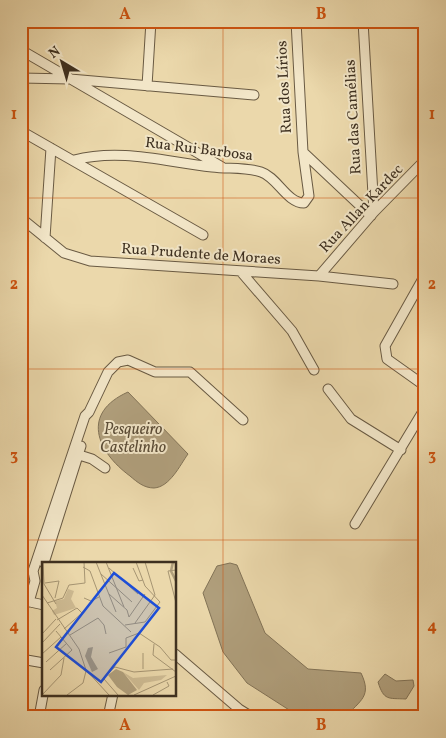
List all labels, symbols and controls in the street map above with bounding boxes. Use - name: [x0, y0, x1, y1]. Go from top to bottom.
- text: A: [119, 4, 131, 26]
- text: B: [316, 4, 327, 26]
- north arrow: [38, 38, 88, 88]
- street label: Rua dos Lírios: [272, 40, 298, 134]
- text: N: [45, 42, 65, 64]
- street label: Rua das Camélias: [341, 59, 367, 175]
- text: 1: [11, 104, 17, 126]
- text: 1: [429, 104, 435, 126]
- street label: Rua Rui Barbosa: [144, 133, 254, 167]
- street label: Rua Allan Kardec: [315, 160, 409, 258]
- street label: Rua Prudente de Moraes: [121, 239, 281, 271]
- text: 2: [10, 274, 18, 296]
- text: 2: [428, 274, 436, 296]
- water label: Pesqueiro Castelinho: [100, 419, 167, 459]
- text: 3: [10, 445, 18, 467]
- text: 3: [428, 445, 436, 467]
- inset map: [42, 562, 176, 696]
- text: 4: [9, 616, 19, 638]
- text: 4: [427, 616, 437, 638]
- text: A: [119, 715, 131, 737]
- text: B: [316, 715, 327, 737]

